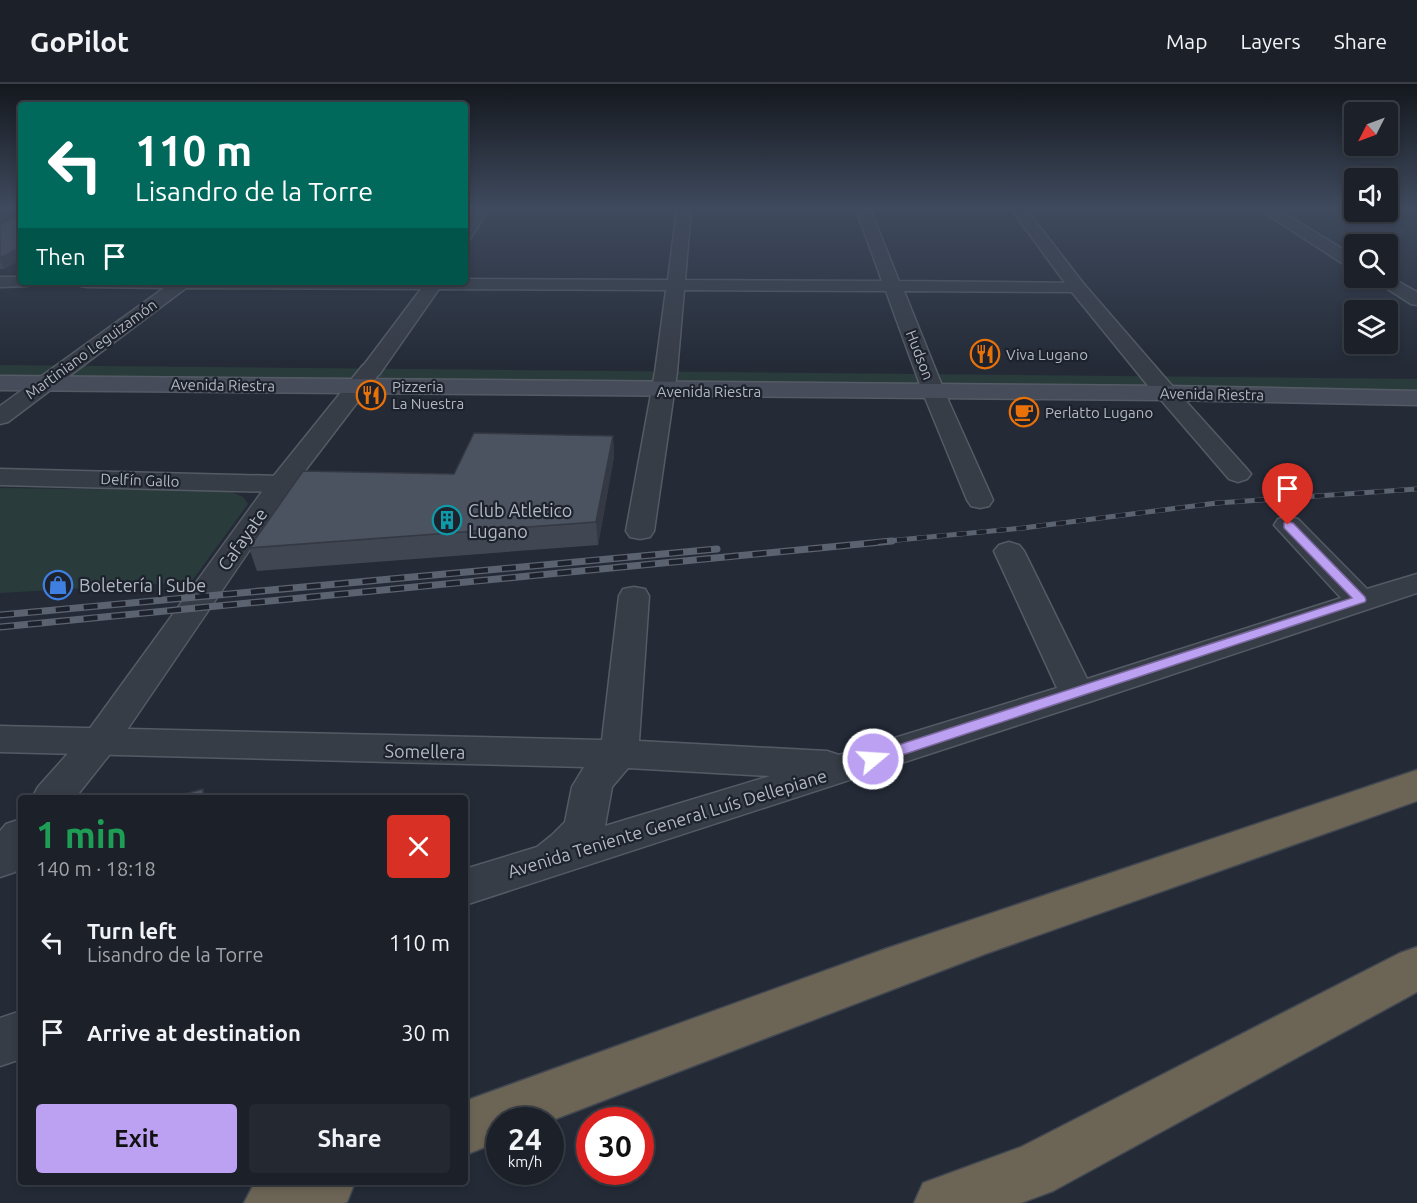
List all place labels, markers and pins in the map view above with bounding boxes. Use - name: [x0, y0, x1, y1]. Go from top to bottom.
- restaurant icon: Viva Lugano: [969, 338, 1001, 370]
- place label: Viva Lugano: [1006, 346, 1088, 363]
- place label: Pizzeria La Nuestra: [392, 378, 464, 412]
- restaurant icon: Pizzeria La Nuestra: [355, 379, 387, 411]
- cafe icon: Perlatto Lugano: [1008, 396, 1040, 428]
- place label: Perlatto Lugano: [1045, 404, 1153, 421]
- pin: [1262, 463, 1313, 525]
- place label: Club Atletico Lugano: [468, 500, 572, 541]
- building icon: Club Atletico Lugano: [431, 504, 463, 536]
- shop icon: Boletería | Sube: [42, 569, 74, 601]
- place label: Boletería | Sube: [79, 575, 206, 595]

